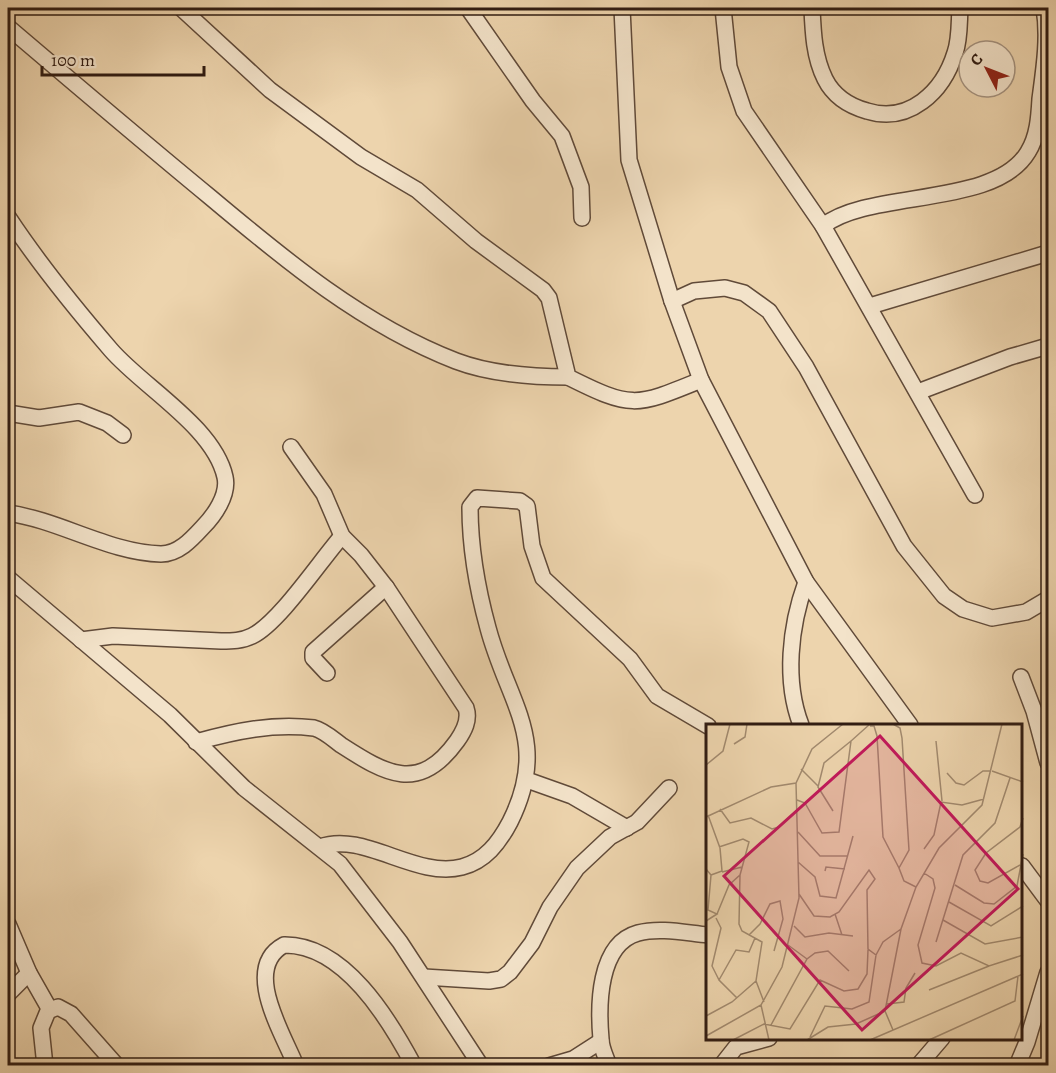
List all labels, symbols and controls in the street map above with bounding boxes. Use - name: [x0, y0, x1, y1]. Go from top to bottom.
- scale bar: [42, 39, 204, 77]
- north arrow: [957, 39, 1017, 99]
- text: 100 m: [51, 48, 95, 72]
- text: С: [965, 49, 988, 71]
- inset map: [706, 724, 1023, 1040]

